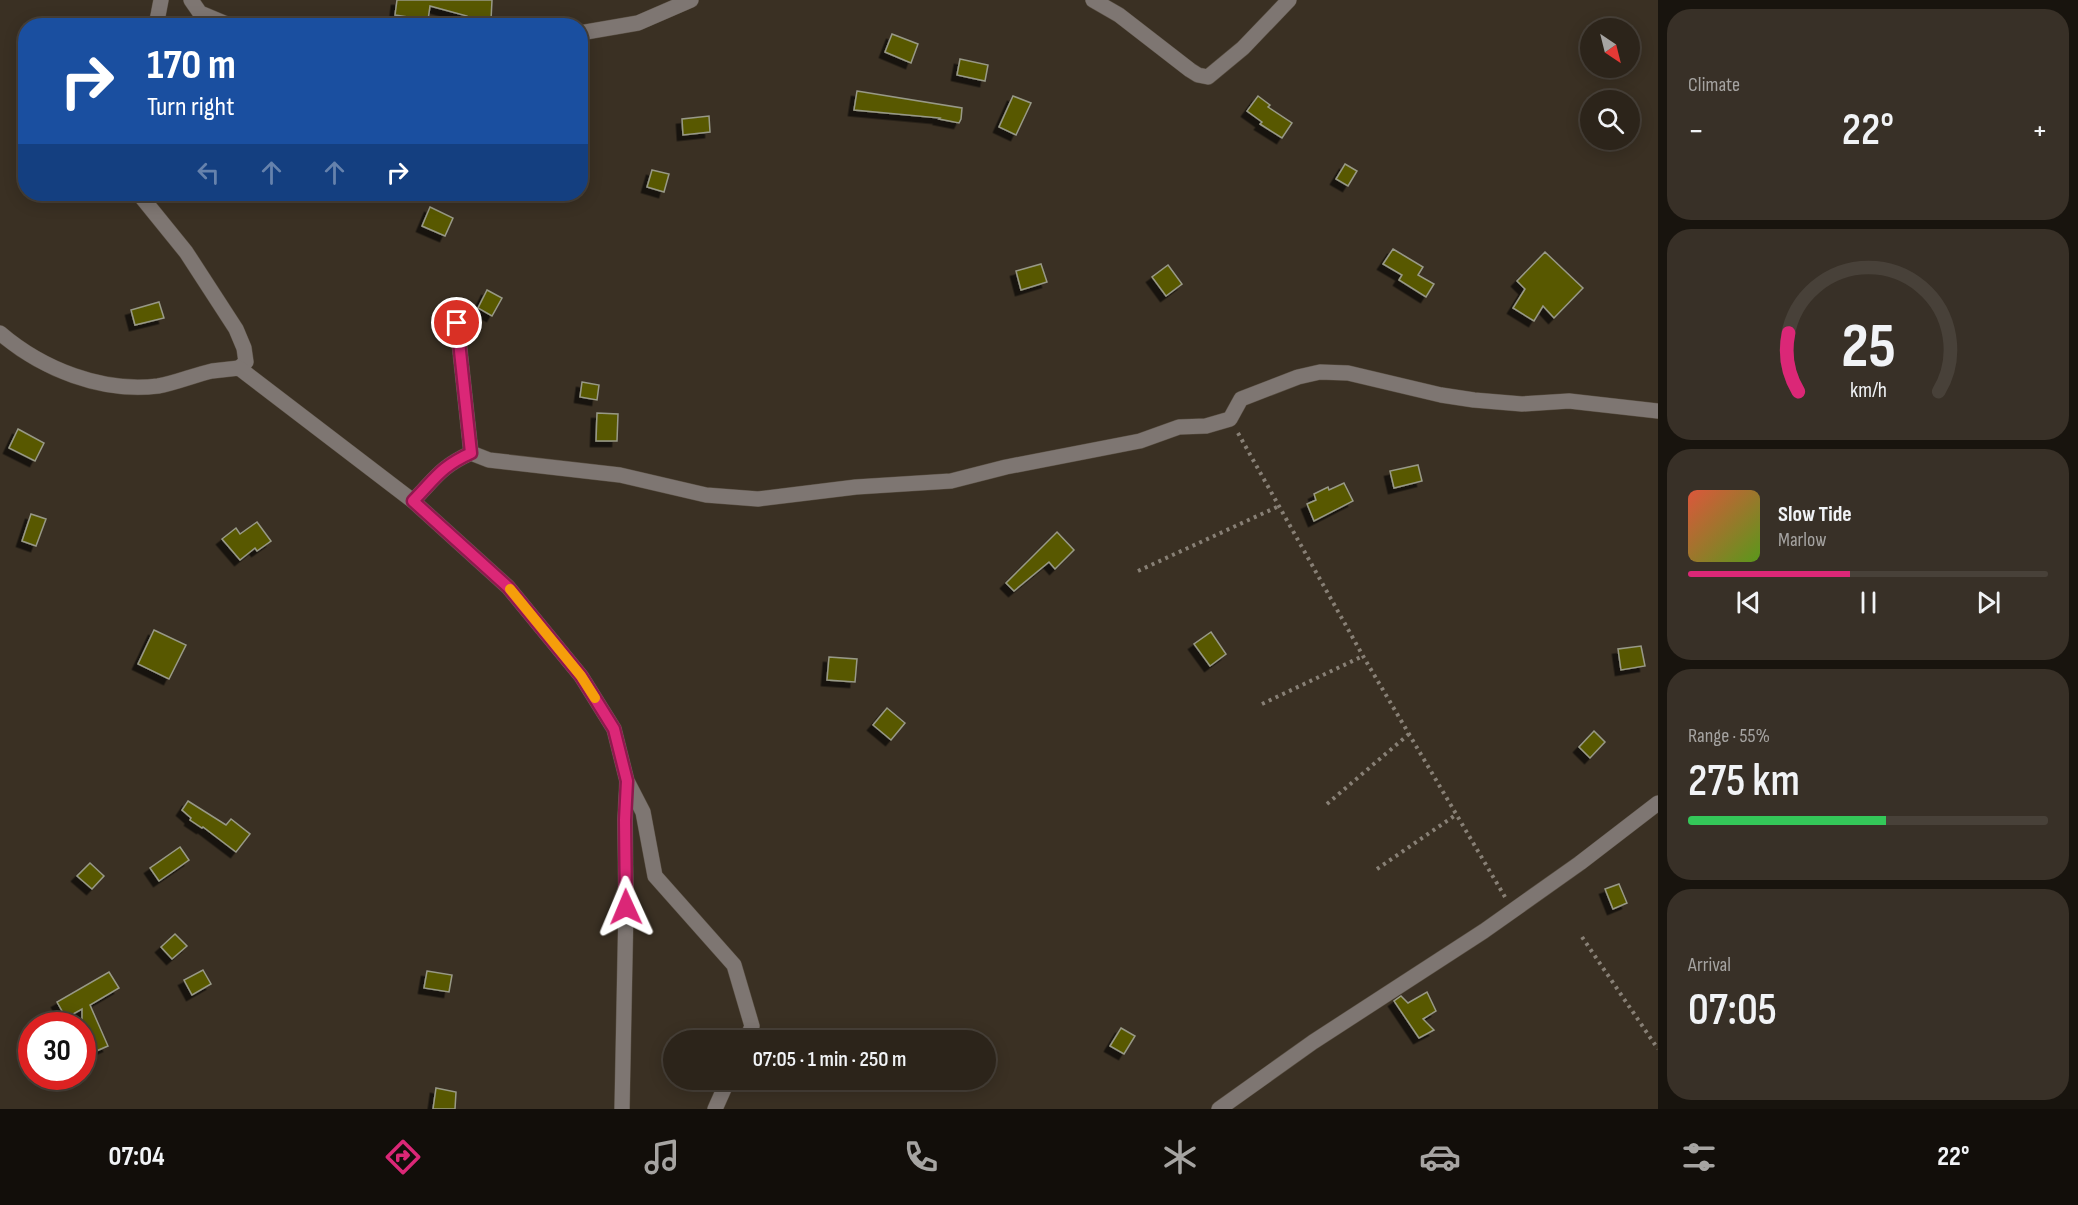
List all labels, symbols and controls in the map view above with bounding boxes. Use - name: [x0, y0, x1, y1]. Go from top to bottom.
- north arrow: [1580, 18, 1640, 78]
- map controls: [1580, 18, 1640, 150]
- text: 170 m: [147, 40, 236, 91]
- icon: right: [48, 42, 126, 120]
- text: Climate: [1688, 73, 1740, 97]
- button: search: [1580, 90, 1640, 150]
- text: Turn right: [147, 91, 234, 123]
- text: 22°: [1842, 103, 1894, 158]
- text: −: [1688, 111, 1704, 151]
- text: +: [2032, 111, 2048, 151]
- icon: left: [192, 156, 225, 189]
- icon: ahead: [255, 156, 288, 189]
- icon: ahead: [318, 156, 351, 189]
- icon: right: [381, 156, 414, 189]
- pin: [431, 297, 482, 348]
- icon: arrive: [440, 306, 473, 339]
- text: 25: [1841, 310, 1895, 385]
- text: km/h: [1849, 378, 1887, 403]
- text: Slow Tide: [1778, 501, 1852, 528]
- text: Marlow: [1778, 528, 1826, 552]
- icon: previous: [1732, 586, 1765, 619]
- icon: pause: [1852, 586, 1885, 619]
- icon: next: [1972, 586, 2005, 619]
- text: Range · 55%: [1688, 724, 1770, 748]
- text: 275 km: [1688, 754, 1800, 809]
- position arrow: [594, 875, 658, 939]
- text: Arrival: [1688, 953, 1731, 977]
- text: 07:05: [1688, 983, 1777, 1038]
- speed limit sign: 30: [18, 1012, 96, 1090]
- text: 07:05 · 1 min · 250 m: [753, 1046, 906, 1073]
- icon: directions: [382, 1136, 424, 1178]
- icon: music: [641, 1136, 683, 1178]
- icon: phone: [900, 1136, 942, 1178]
- icon: climate: [1159, 1136, 1201, 1178]
- icon: car: [1419, 1136, 1461, 1178]
- icon: filters: [1678, 1136, 1720, 1178]
- text: 07:04: [109, 1141, 165, 1173]
- text: 22°: [1937, 1141, 1969, 1173]

